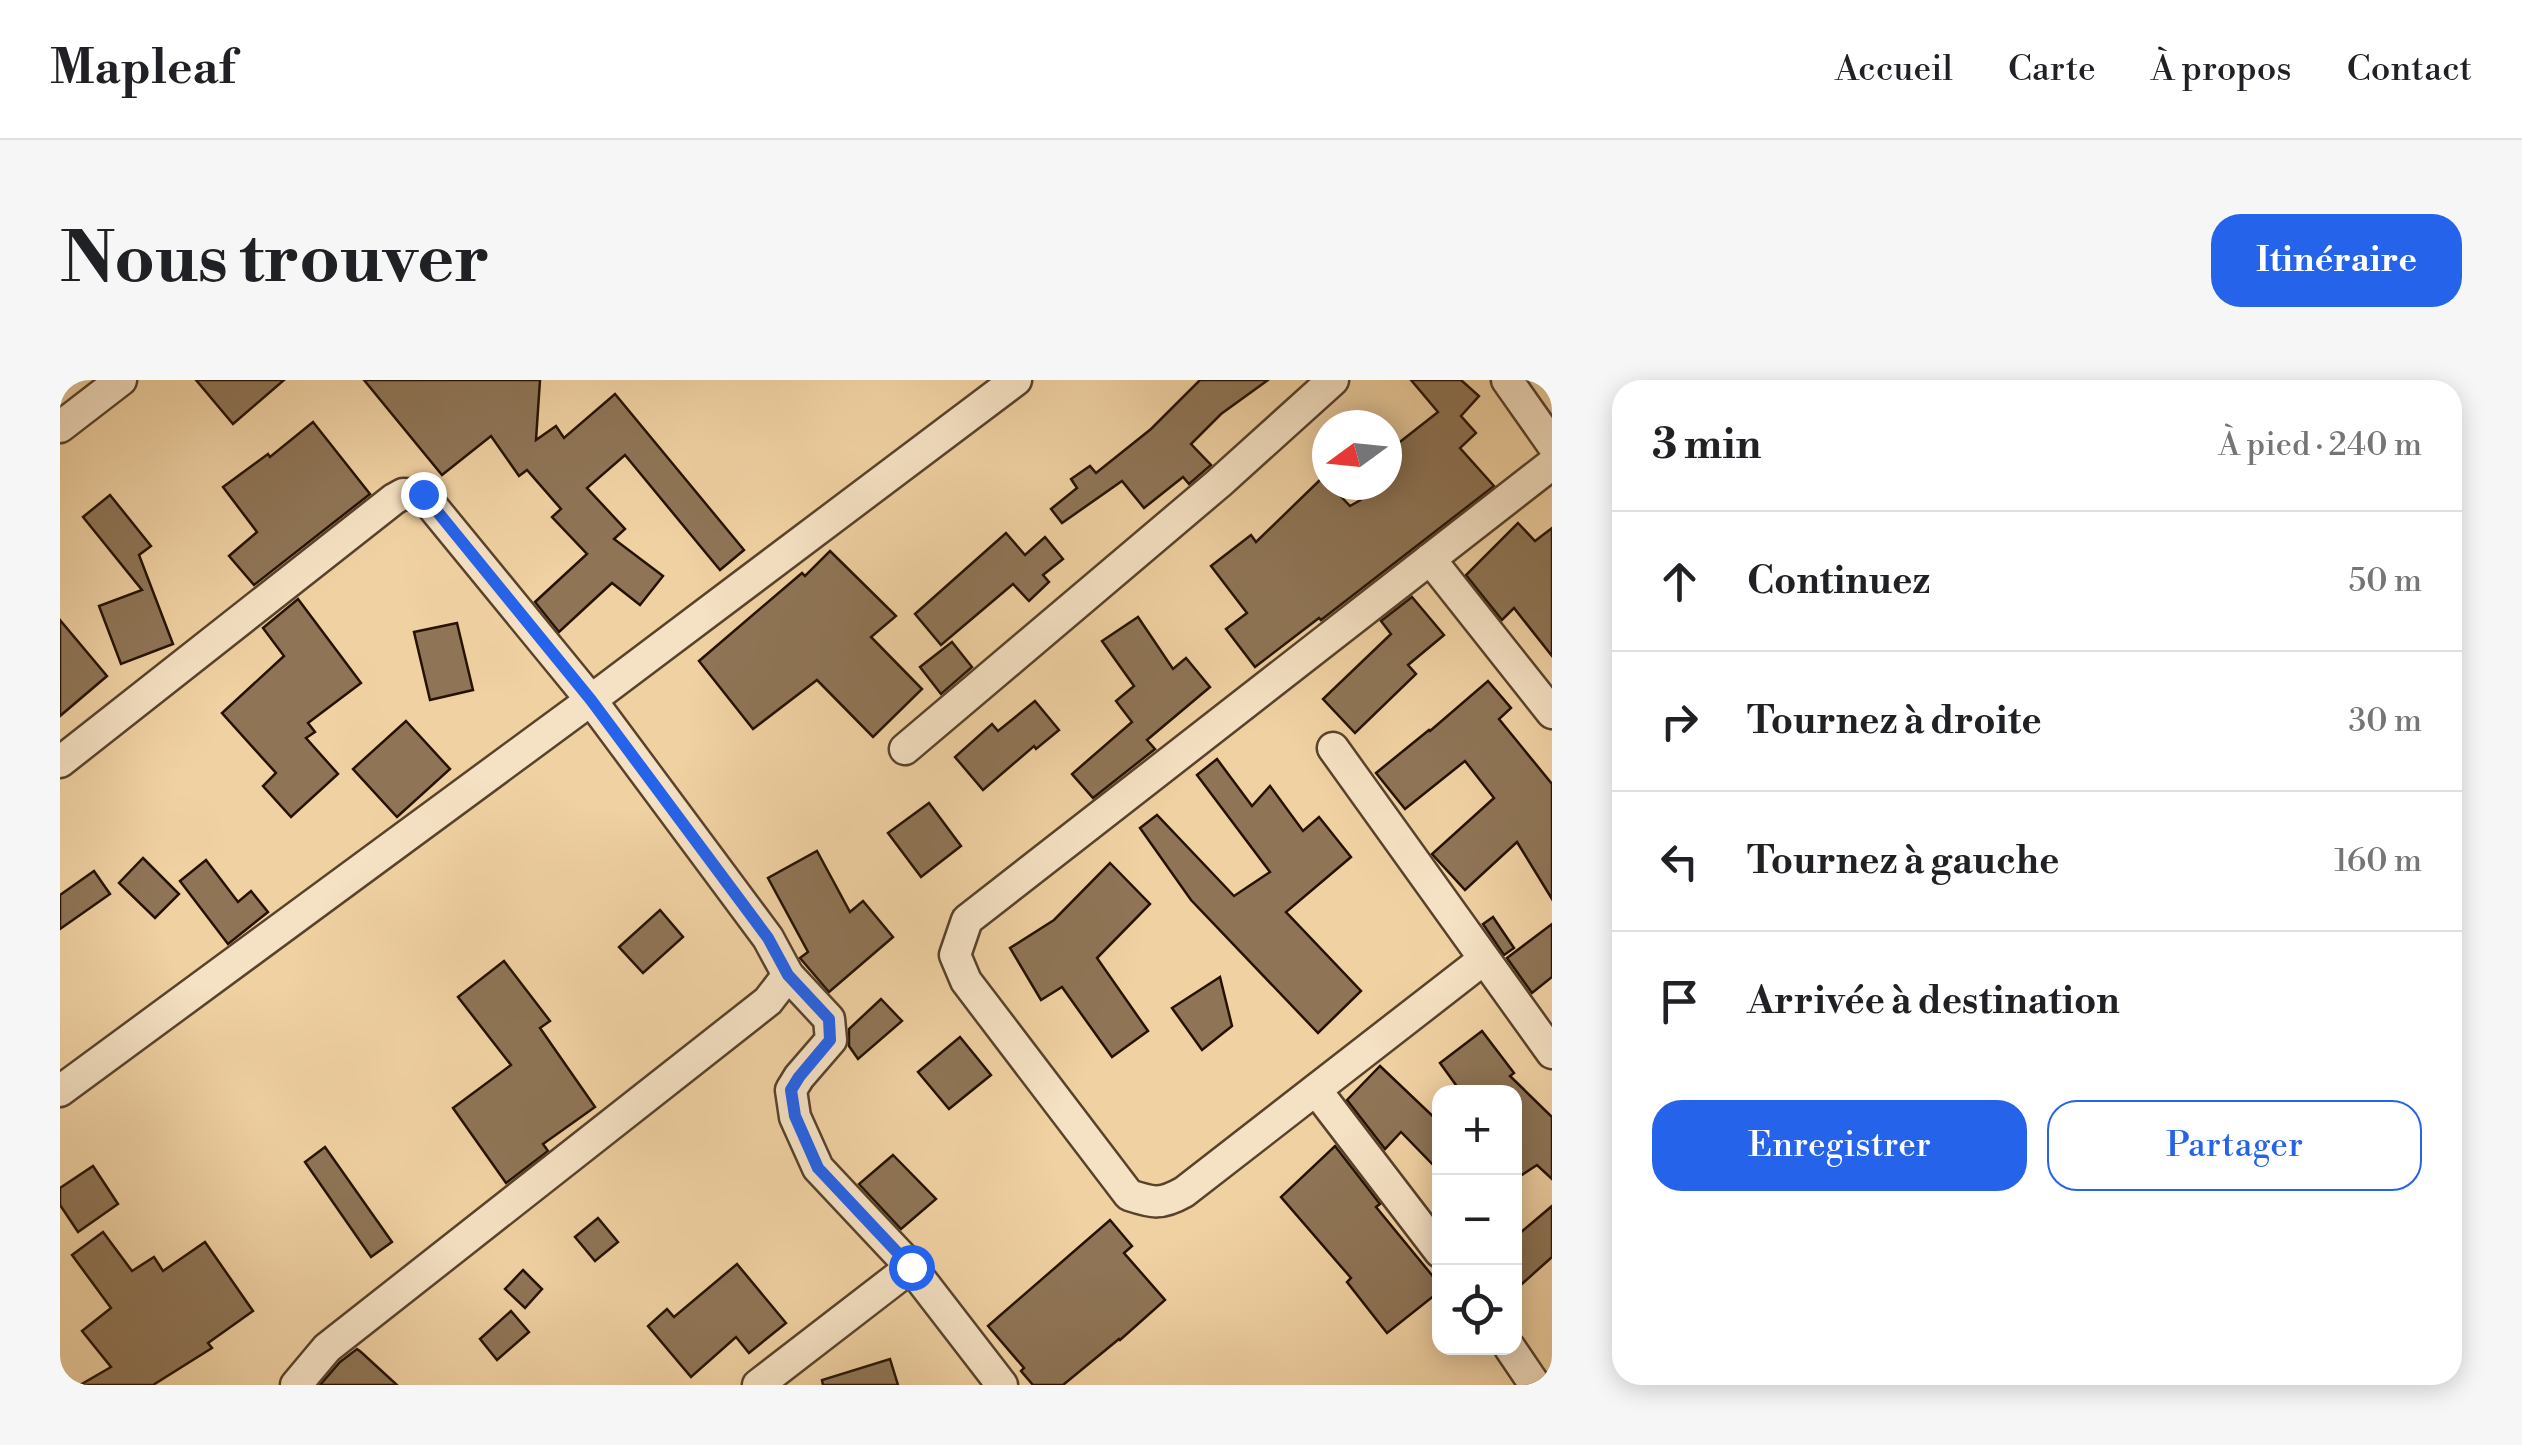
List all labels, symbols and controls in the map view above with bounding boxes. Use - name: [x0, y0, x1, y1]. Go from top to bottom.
- text: Mapleaf: [50, 39, 235, 99]
- text: Accueil: [1835, 48, 1953, 91]
- text: Carte: [2008, 48, 2096, 91]
- text: À propos: [2151, 48, 2292, 91]
- text: Contact: [2347, 48, 2472, 91]
- button: Itinéraire: [2211, 214, 2462, 307]
- text: Nous trouver: [60, 216, 490, 304]
- north arrow: [1312, 410, 1402, 500]
- text: 3 min: [1652, 419, 1761, 472]
- text: À pied · 240 m: [2218, 425, 2422, 465]
- route end: [401, 472, 447, 518]
- icon: ahead: [1652, 554, 1707, 609]
- text: Continuez: [1747, 558, 1930, 605]
- text: 50 m: [2349, 561, 2422, 601]
- icon: right: [1652, 694, 1707, 749]
- text: Tournez à droite: [1747, 698, 2042, 745]
- text: 30 m: [2348, 701, 2422, 741]
- icon: left: [1652, 834, 1707, 889]
- text: Tournez à gauche: [1747, 838, 2059, 885]
- text: 160 m: [2334, 841, 2422, 881]
- icon: arrive: [1652, 974, 1707, 1029]
- text: Arrivée à destination: [1747, 978, 2120, 1025]
- map controls: [1432, 1085, 1522, 1355]
- button: +: [1432, 1085, 1522, 1175]
- button: Enregistrer: [1652, 1100, 2027, 1191]
- button: Partager: [2047, 1100, 2422, 1191]
- button: −: [1432, 1175, 1522, 1265]
- route start: [889, 1245, 935, 1291]
- button: locate: [1432, 1265, 1522, 1355]

